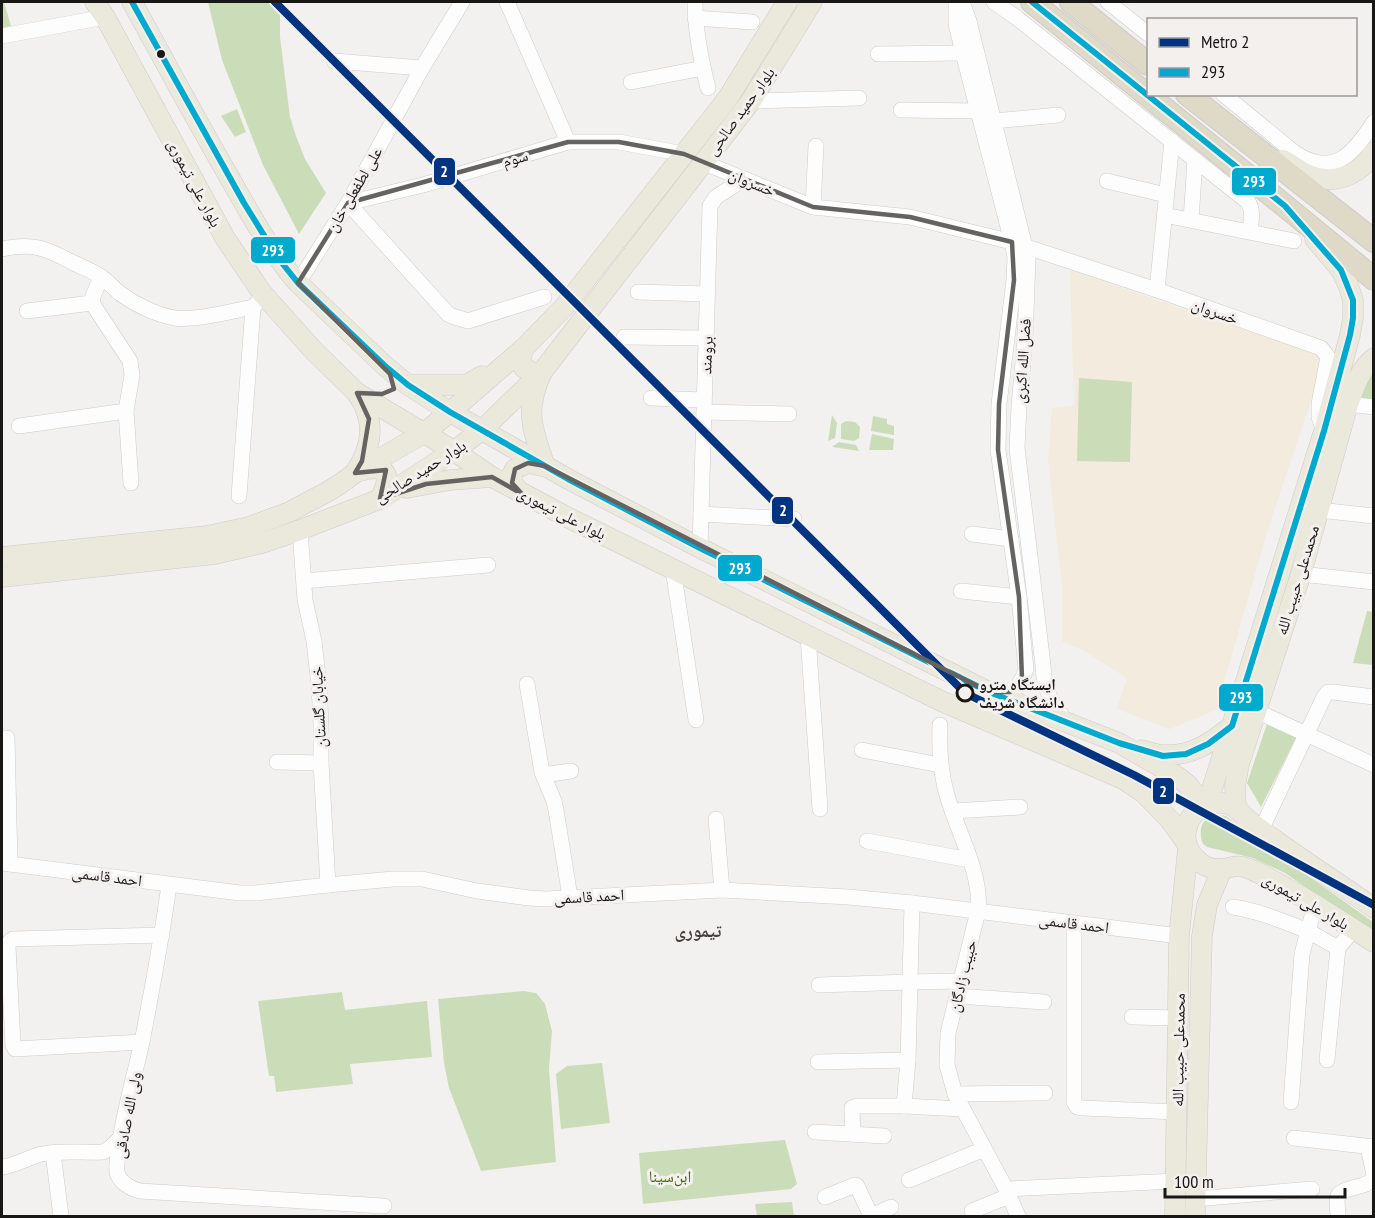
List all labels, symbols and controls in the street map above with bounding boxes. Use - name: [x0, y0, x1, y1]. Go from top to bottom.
- legend: [1147, 18, 1357, 96]
- text: Metro 2: [1201, 30, 1249, 53]
- unlabelled marker: [155, 48, 167, 60]
- text: 293: [1201, 60, 1225, 83]
- street label: بلوار حمید صالحی: [701, 63, 780, 160]
- street label: بلوار علی تیموری: [163, 135, 227, 231]
- street label: علی لطفعلی خان: [322, 143, 387, 235]
- street label: سوم: [500, 145, 530, 172]
- line badge: 2: [433, 157, 456, 186]
- text: 2: [440, 161, 448, 181]
- street label: خسروان: [726, 164, 778, 201]
- line badge: 293: [1231, 167, 1277, 196]
- text: 293: [1243, 171, 1265, 191]
- line badge: 293: [250, 236, 296, 264]
- text: 293: [262, 240, 284, 260]
- street label: خسروان: [1189, 294, 1241, 329]
- street label: فضل الله اکبری: [1009, 318, 1036, 404]
- street label: برومند: [695, 336, 717, 374]
- street label: بلوار حمید صالحی: [370, 435, 470, 508]
- street label: بلوار علی تیموری: [514, 482, 610, 545]
- line badge: 2: [771, 496, 794, 525]
- text: 2: [779, 500, 787, 520]
- street label: محمدعلی حبیب الله: [1271, 523, 1324, 638]
- line badge: 293: [717, 554, 763, 582]
- text: 293: [729, 558, 751, 578]
- street label: خیابان گلستان: [306, 666, 331, 748]
- place label: ایستگاه مترو دانشگاه شریف: [979, 674, 1065, 712]
- line badge: 293: [1218, 683, 1264, 712]
- marker: ایستگاه مترو دانشگاه شریف: [956, 684, 974, 702]
- text: 293: [1230, 687, 1252, 707]
- line badge: 2: [1152, 777, 1175, 805]
- text: 2: [1159, 781, 1167, 801]
- street label: احمد قاسمی: [71, 862, 143, 891]
- street label: بلوار علی تیموری: [1259, 868, 1353, 935]
- street label: احمد قاسمی: [553, 884, 625, 909]
- street label: احمد قاسمی: [1038, 909, 1110, 938]
- district label: تیموری: [674, 919, 722, 942]
- street label: حبیب زادگان: [943, 938, 982, 1014]
- street label: محمدعلی حبیب الله: [1167, 993, 1190, 1107]
- street label: ولی الله صادقی: [109, 1070, 146, 1160]
- scale bar: [1165, 1161, 1345, 1199]
- park label: ابن‌سینا: [649, 1166, 691, 1187]
- text: 100 m: [1174, 1170, 1214, 1193]

